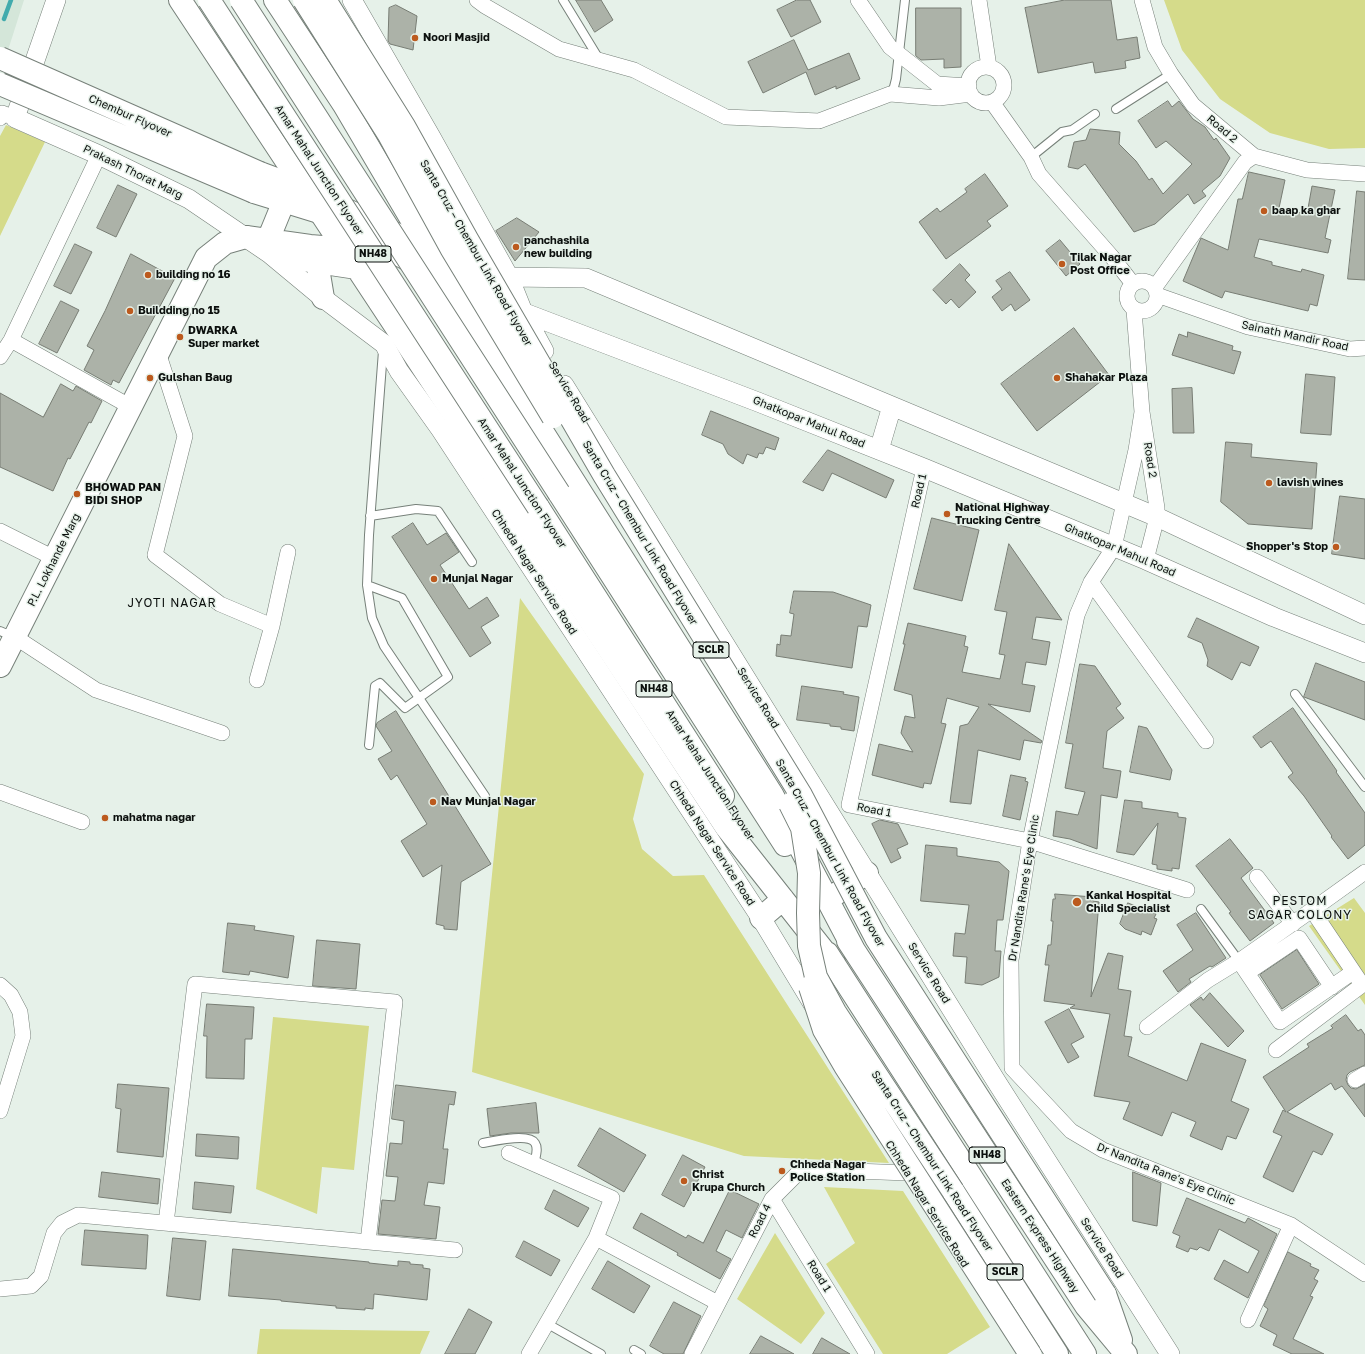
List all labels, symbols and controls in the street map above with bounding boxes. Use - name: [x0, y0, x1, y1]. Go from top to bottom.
- place label: Noori Masjid: [423, 31, 490, 45]
- marker: Noori Masjid: [410, 33, 420, 43]
- street label: Chembur Flyover: [86, 92, 174, 140]
- street label: Amar Mahal Junction Flyover: [272, 102, 366, 238]
- street label: Road 2: [1204, 112, 1240, 146]
- street label: Prakash Thorat Marg: [81, 142, 185, 202]
- street label: Santa Cruz – Chembur Link Road Flyover: [417, 158, 535, 348]
- place label: baap ka ghar: [1272, 204, 1341, 218]
- marker: baap ka ghar: [1259, 206, 1269, 216]
- place label: panchashila new building: [524, 234, 592, 260]
- marker: panchashila new building: [511, 242, 521, 252]
- road number: NH48: [355, 246, 391, 262]
- place label: Tilak Nagar Post Office: [1070, 251, 1132, 277]
- marker: Tilak Nagar Post Office: [1057, 259, 1067, 269]
- place label: building no 16: [156, 268, 231, 282]
- marker: building no 16: [143, 270, 153, 280]
- place label: Buildding no 15: [138, 304, 220, 318]
- marker: Buildding no 15: [125, 306, 135, 316]
- street label: Sainath Mandir Road: [1240, 318, 1350, 354]
- place label: DWARKA Super market: [188, 324, 259, 350]
- marker: DWARKA Super market: [175, 332, 185, 342]
- street label: Service Road: [546, 359, 592, 425]
- place label: Gulshan Baug: [158, 371, 232, 385]
- place label: Shahakar Plaza: [1065, 371, 1148, 385]
- marker: Gulshan Baug: [145, 373, 155, 383]
- marker: Shahakar Plaza: [1052, 373, 1062, 383]
- street label: Ghatkopar Mahul Road: [751, 393, 867, 451]
- street label: Amar Mahal Junction Flyover: [475, 415, 569, 551]
- street label: Santa Cruz – Chembur Link Road Flyover: [580, 438, 700, 628]
- street label: Road 2: [1141, 441, 1159, 479]
- street label: Road 1: [909, 472, 929, 510]
- place label: lavish wines: [1277, 476, 1344, 490]
- marker: lavish wines: [1264, 478, 1274, 488]
- place label: BHOWAD PAN BIDI SHOP: [85, 481, 161, 507]
- marker: BHOWAD PAN BIDI SHOP: [72, 489, 82, 499]
- place label: National Highway Trucking Centre: [955, 501, 1050, 527]
- street label: Chheda Nagar Service Road: [488, 507, 580, 637]
- marker: National Highway Trucking Centre: [942, 509, 952, 519]
- street label: P.L. Lokhande Marg: [25, 511, 83, 609]
- street label: Ghatkopar Mahul Road: [1062, 520, 1178, 580]
- place label: Shopper's Stop: [1246, 540, 1328, 554]
- marker: Shopper's Stop: [1331, 542, 1341, 552]
- place label: Munjal Nagar: [442, 572, 513, 586]
- marker: Munjal Nagar: [429, 574, 439, 584]
- district label: JYOTI NAGAR: [127, 596, 217, 610]
- road number: SCLR: [693, 642, 729, 658]
- street label: Service Road: [734, 665, 782, 731]
- road number: NH48: [636, 681, 672, 697]
- street label: Amar Mahal Junction Flyover: [663, 707, 757, 843]
- street label: Santa Cruz – Chembur Link Road Flyover: [773, 757, 887, 949]
- street label: Chheda Nagar Service Road: [666, 778, 758, 908]
- place label: Nav Munjal Nagar: [441, 795, 536, 809]
- marker: Nav Munjal Nagar: [428, 797, 438, 807]
- street label: Road 1: [856, 800, 892, 820]
- place label: mahatma nagar: [113, 811, 196, 825]
- marker: mahatma nagar: [100, 813, 110, 823]
- street label: Dr Nandita Rane's Eye Clinic: [1006, 814, 1042, 962]
- place label: Kankal Hospital Child Specialist: [1086, 889, 1171, 915]
- district label: PESTOM SAGAR COLONY: [1248, 894, 1352, 922]
- marker: Kankal Hospital Child Specialist: [1071, 896, 1083, 908]
- street label: Service Road: [905, 940, 953, 1006]
- street label: Santa Cruz – Chembur Link Road Flyover: [868, 1068, 996, 1254]
- street label: Chheda Nagar Service Road: [882, 1138, 972, 1270]
- street label: Dr Nandita Rane's Eye Clinic: [1095, 1140, 1237, 1208]
- road number: NH48: [969, 1147, 1005, 1163]
- place label: Chheda Nagar Police Station: [790, 1158, 866, 1184]
- marker: Chheda Nagar Police Station: [777, 1166, 787, 1176]
- place label: Christ Krupa Church: [692, 1168, 765, 1194]
- marker: Christ Krupa Church: [679, 1176, 689, 1186]
- street label: Eastern Express Highway: [998, 1177, 1082, 1295]
- street label: Road 4: [746, 1202, 774, 1240]
- street label: Service Road: [1078, 1215, 1126, 1281]
- street label: Road 1: [804, 1258, 834, 1294]
- road number: SCLR: [987, 1264, 1023, 1280]

